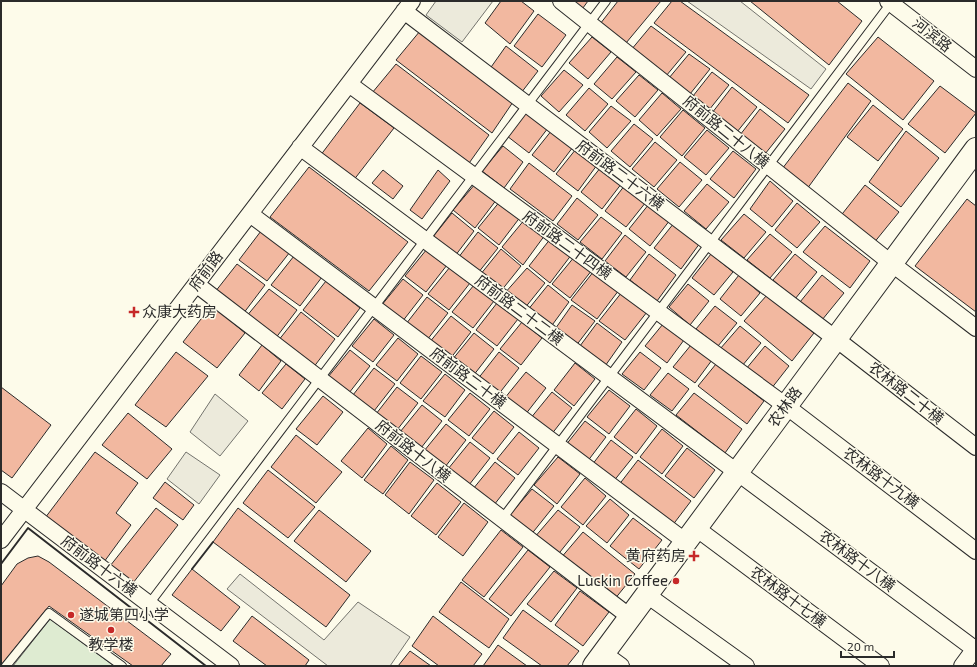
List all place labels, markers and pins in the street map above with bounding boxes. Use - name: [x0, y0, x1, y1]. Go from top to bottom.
- place label: 众康大药房: [142, 302, 217, 320]
- marker: 众康大药房: [129, 307, 139, 317]
- place label: 黄府药房: [626, 546, 686, 564]
- marker: 黄府药房: [689, 551, 699, 561]
- place label: Luckin Coffee: [577, 571, 668, 589]
- marker: Luckin Coffee: [671, 576, 681, 586]
- place label: 遂城第四小学: [79, 605, 169, 623]
- marker: 遂城第四小学: [66, 610, 76, 620]
- marker: 教学楼: [106, 625, 116, 635]
- place label: 教学楼: [88, 635, 134, 653]

